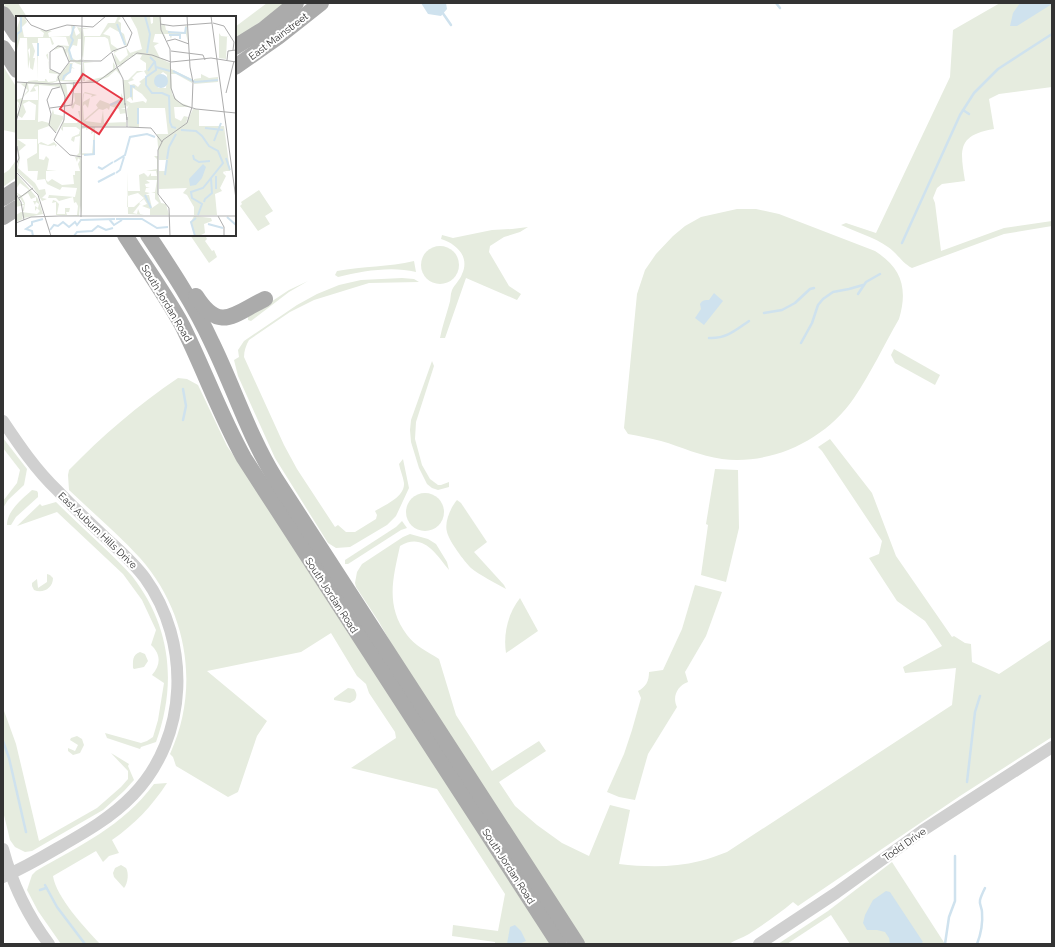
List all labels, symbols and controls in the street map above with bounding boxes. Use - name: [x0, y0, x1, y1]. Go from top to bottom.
- street label: East Mainstreet: [247, 10, 310, 62]
- inset map: [16, 16, 236, 236]
- street label: South Jordan Road: [139, 263, 194, 344]
- street label: East Auburn Hills Drive: [56, 490, 139, 571]
- street label: South Jordan Road: [303, 556, 360, 635]
- street label: Todd Drive: [881, 826, 928, 863]
- street label: South Jordan Road: [480, 827, 537, 906]

